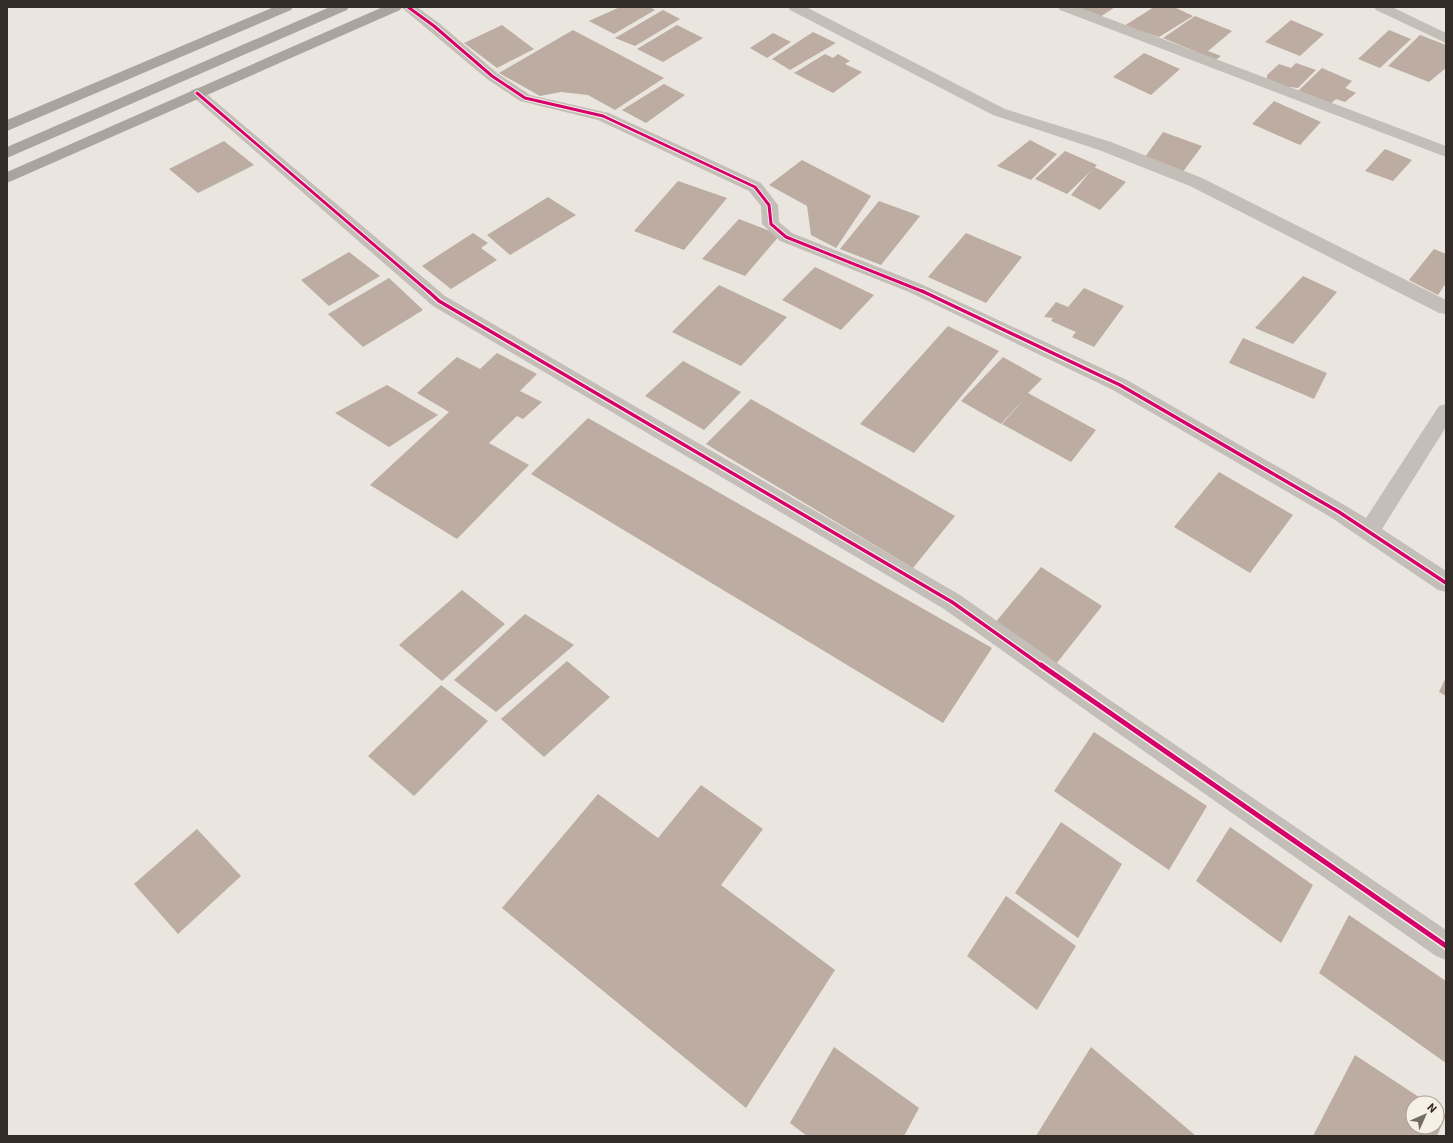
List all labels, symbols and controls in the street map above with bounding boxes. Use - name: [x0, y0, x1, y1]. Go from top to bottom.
- north arrow: [1405, 1095, 1445, 1135]
- text: N: [1424, 1101, 1439, 1116]

